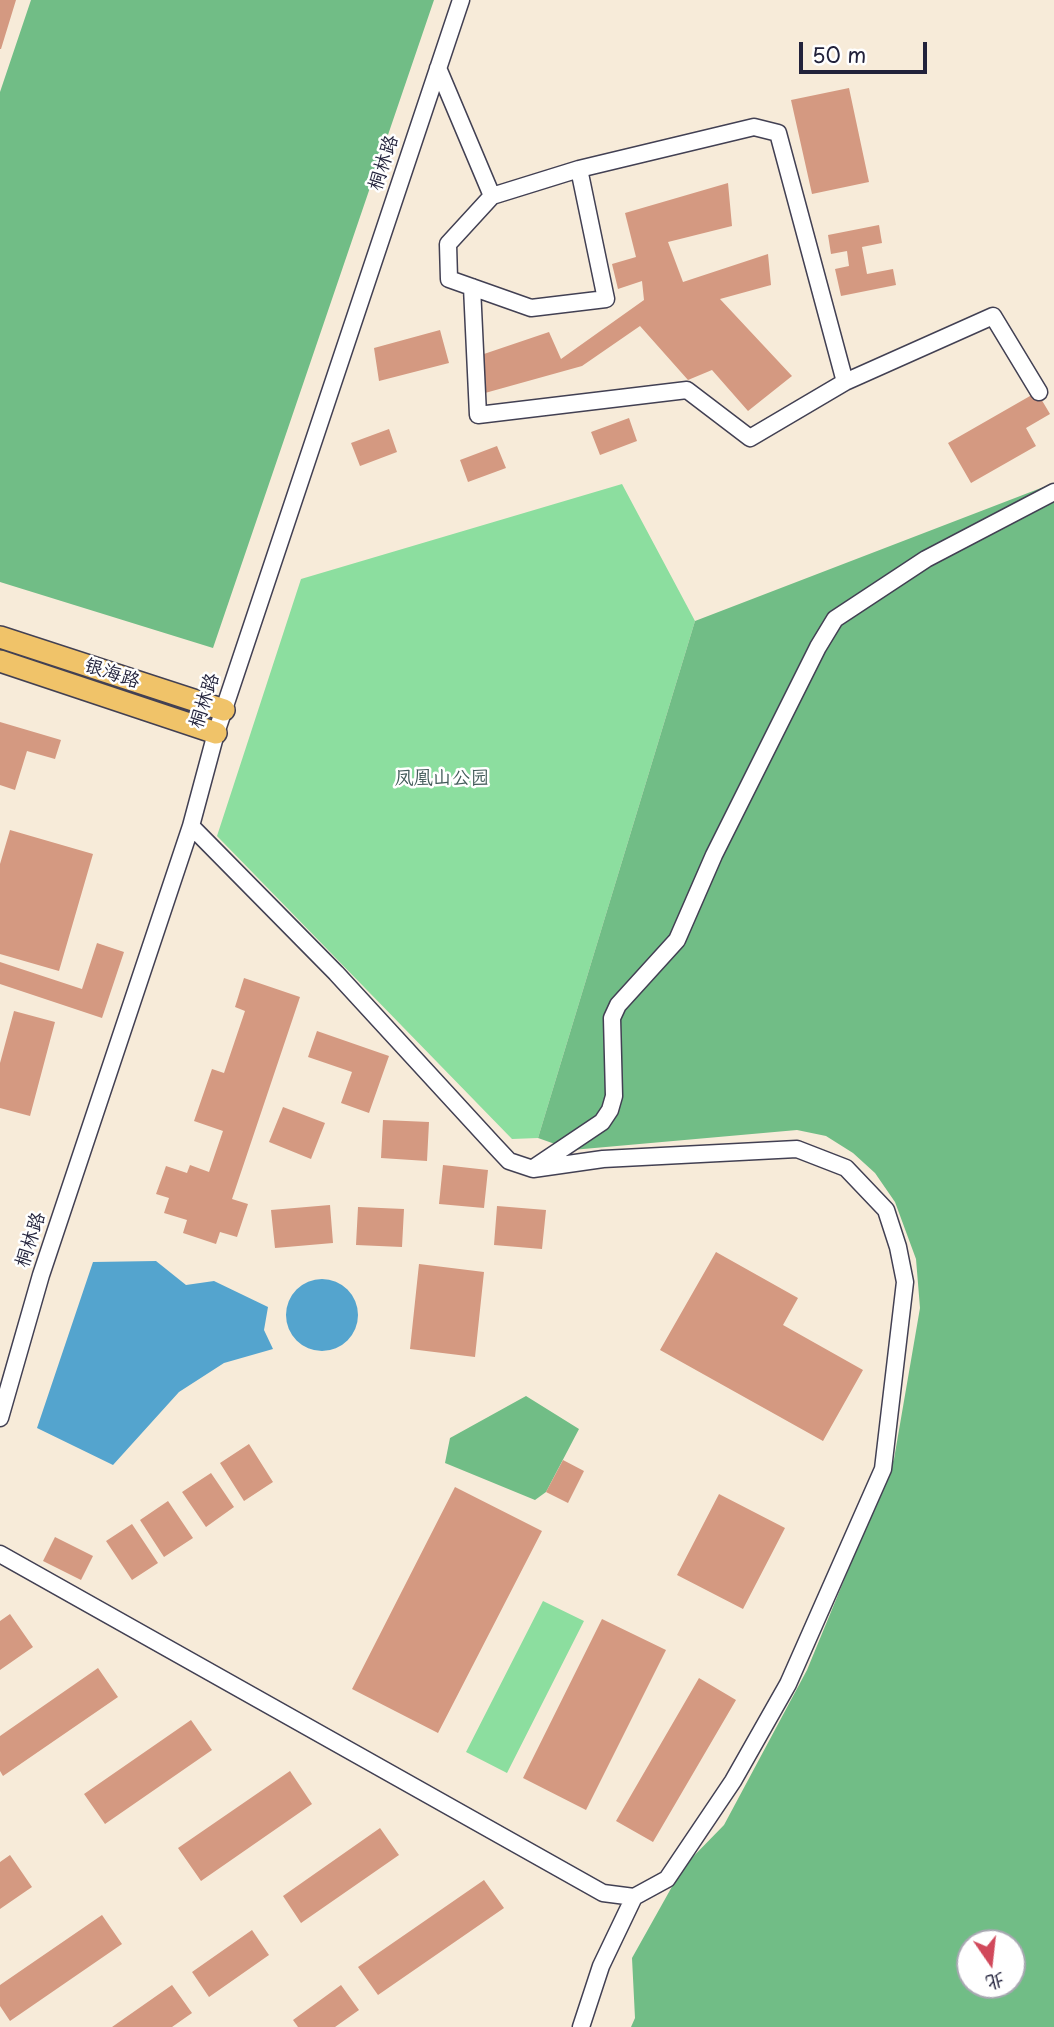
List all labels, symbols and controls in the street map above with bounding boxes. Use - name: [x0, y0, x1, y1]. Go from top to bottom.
- scale bar: [802, 28, 930, 72]
- text: 50 m: [812, 38, 866, 70]
- street label: 桐林路: [364, 132, 404, 194]
- street label: 银海路: [81, 654, 143, 694]
- street label: 桐林路: [185, 670, 225, 732]
- park label: 凤凰山公园: [395, 768, 489, 790]
- street label: 桐林路: [11, 1209, 51, 1271]
- north arrow: [956, 1929, 1026, 1999]
- text: 北: [983, 1967, 1008, 1998]

